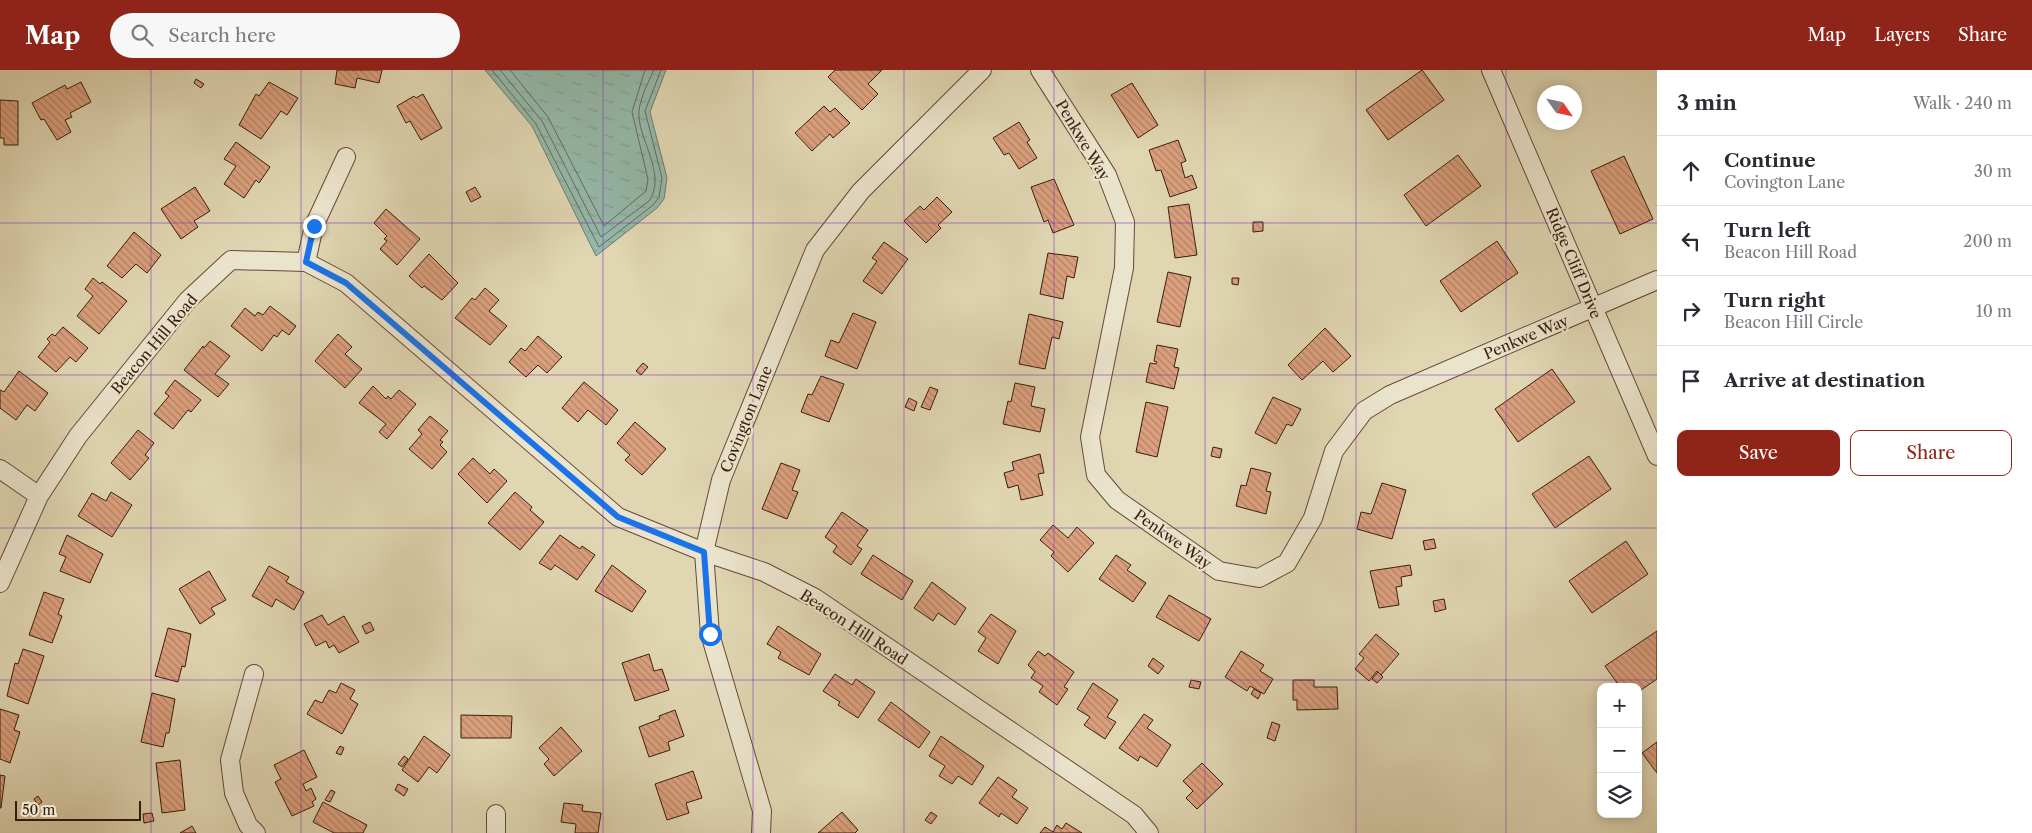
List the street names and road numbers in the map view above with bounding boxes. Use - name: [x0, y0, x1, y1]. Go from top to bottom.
- street label: Penkwe Way: [1052, 96, 1115, 184]
- street label: Ridge Cliff Drive: [1542, 205, 1606, 321]
- street label: Beacon Hill Road: [107, 290, 201, 398]
- street label: Penkwe Way: [1481, 310, 1572, 363]
- street label: Covington Lane: [716, 363, 776, 475]
- street label: Penkwe Way: [1130, 505, 1216, 573]
- street label: Beacon Hill Road: [797, 585, 911, 669]

